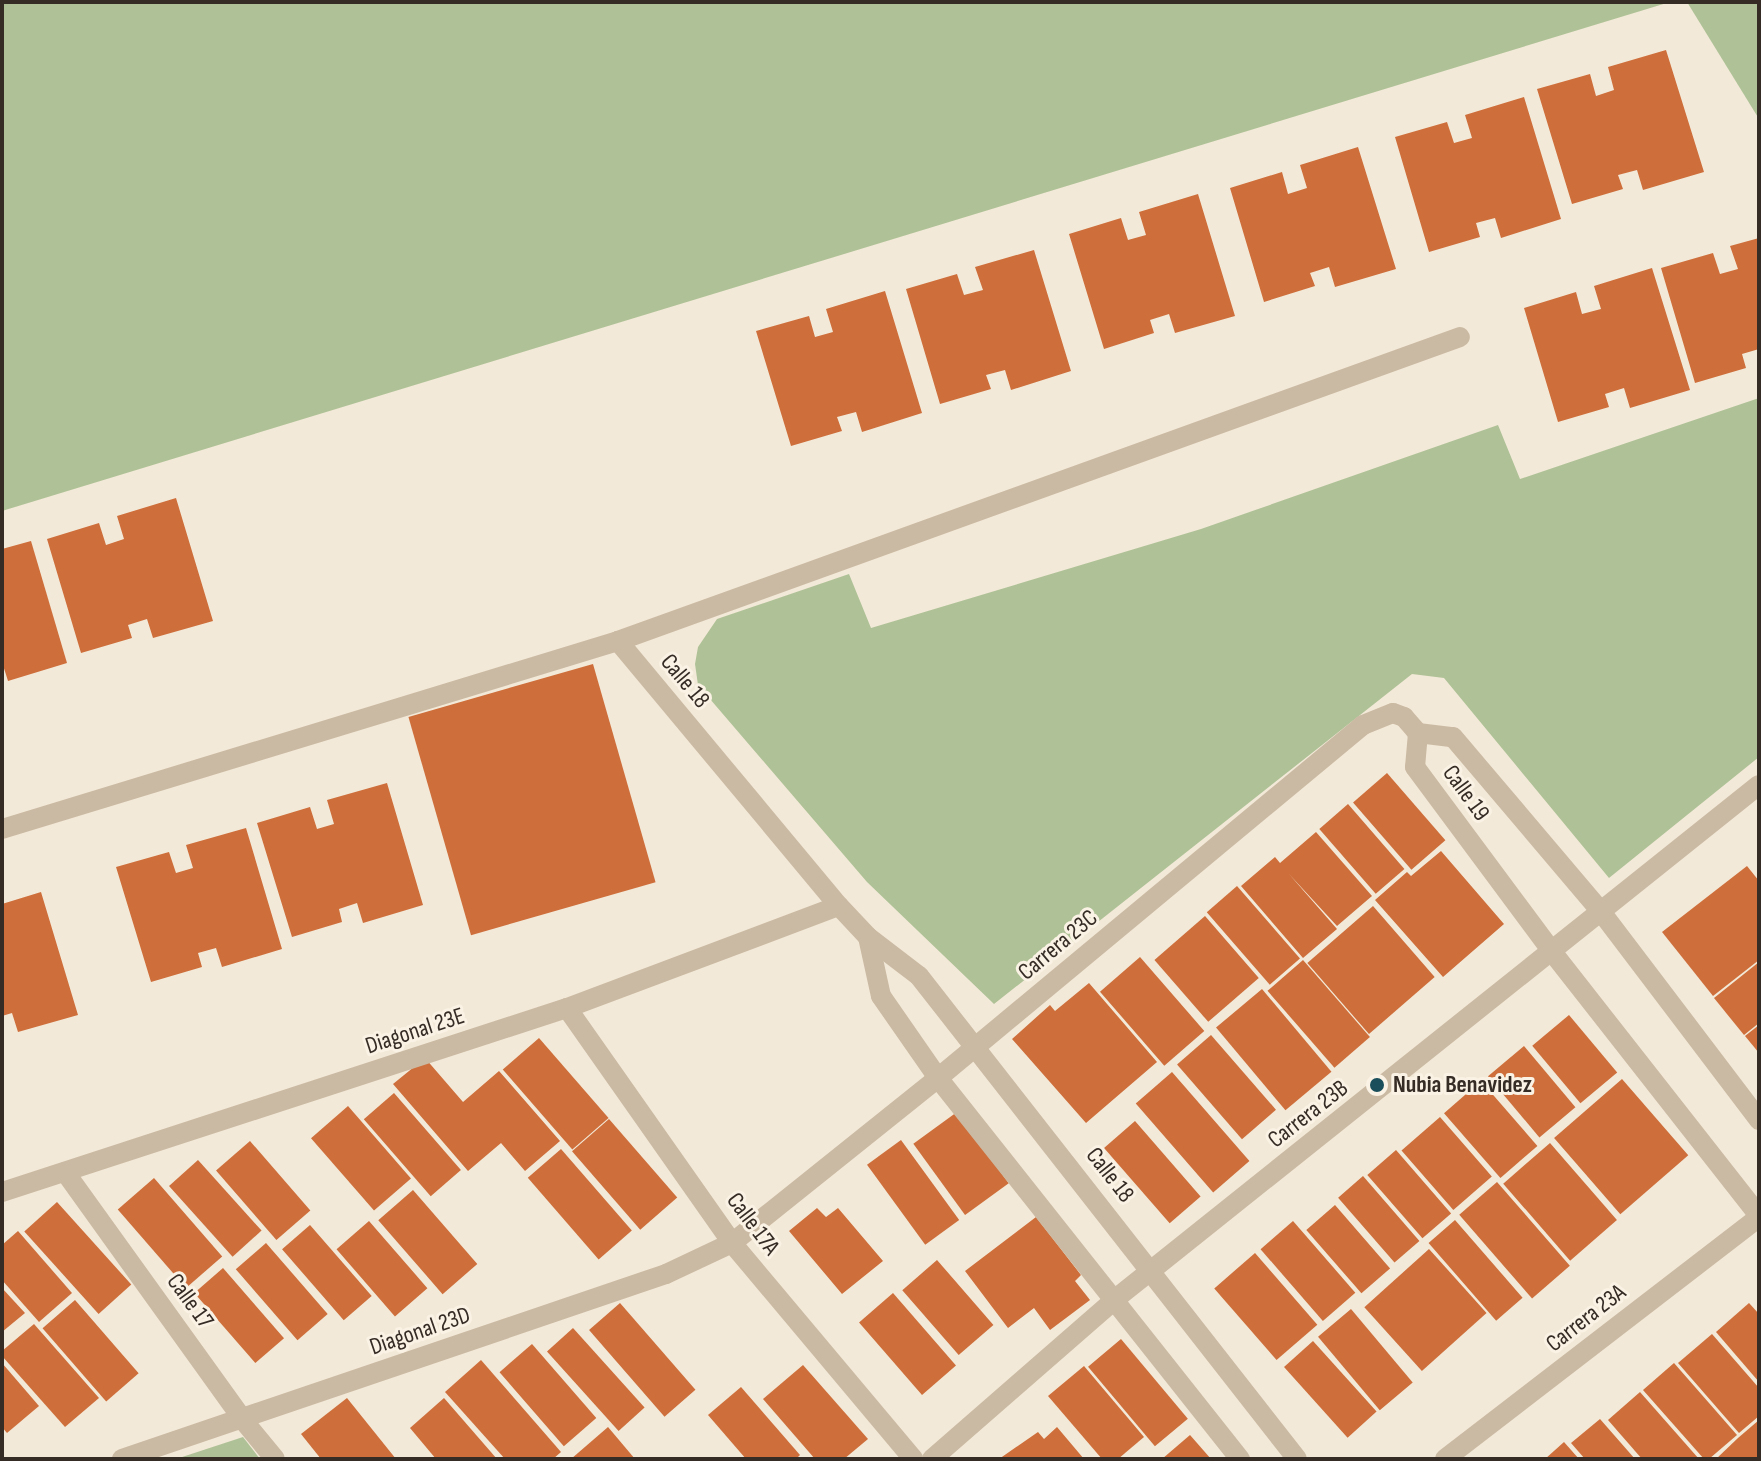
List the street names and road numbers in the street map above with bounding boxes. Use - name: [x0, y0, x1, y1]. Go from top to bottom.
- street label: Calle 18: [654, 648, 716, 714]
- street label: Calle 19: [1436, 759, 1496, 827]
- street label: Carrera 23C: [1012, 904, 1104, 986]
- street label: Diagonal 23E: [362, 1001, 468, 1061]
- street label: Carrera 23B: [1262, 1074, 1354, 1154]
- street label: Calle 18: [1080, 1142, 1140, 1208]
- street label: Calle 17A: [720, 1187, 786, 1261]
- street label: Calle 17: [160, 1268, 220, 1334]
- street label: Carrera 23A: [1540, 1278, 1632, 1358]
- street label: Diagonal 23D: [366, 1300, 474, 1362]

